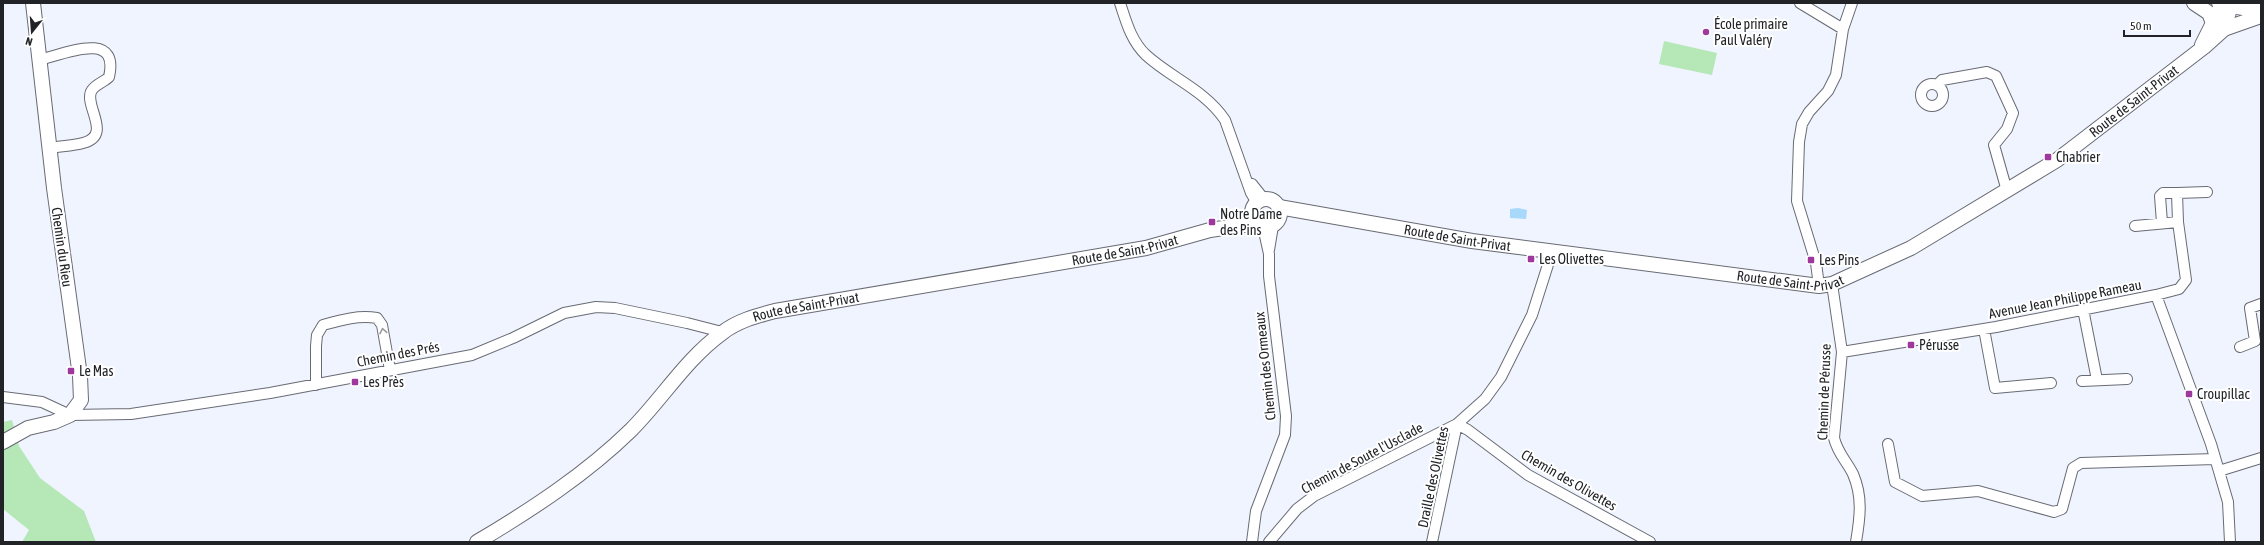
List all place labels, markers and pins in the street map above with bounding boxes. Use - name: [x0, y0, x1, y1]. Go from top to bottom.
- place label: École primaire Paul Valéry: [1714, 16, 1788, 48]
- marker: École primaire Paul Valéry: [1701, 27, 1711, 37]
- place label: Chabrier: [2056, 149, 2101, 165]
- marker: Chabrier: [2043, 152, 2053, 162]
- place label: Notre Dame des Pins: [1220, 206, 1282, 238]
- marker: Notre Dame des Pins: [1207, 217, 1217, 227]
- place label: Les Olivettes: [1539, 251, 1604, 267]
- place label: Les Pins: [1819, 252, 1859, 268]
- marker: Les Olivettes: [1526, 254, 1536, 264]
- marker: Les Pins: [1806, 255, 1816, 265]
- place label: Pérusse: [1919, 337, 1959, 353]
- marker: Pérusse: [1906, 340, 1916, 350]
- place label: Le Mas: [79, 363, 114, 379]
- marker: Le Mas: [66, 366, 76, 376]
- place label: Les Près: [363, 374, 404, 390]
- marker: Les Près: [350, 377, 360, 387]
- place label: Croupillac: [2197, 386, 2251, 402]
- marker: Croupillac: [2184, 389, 2194, 399]

